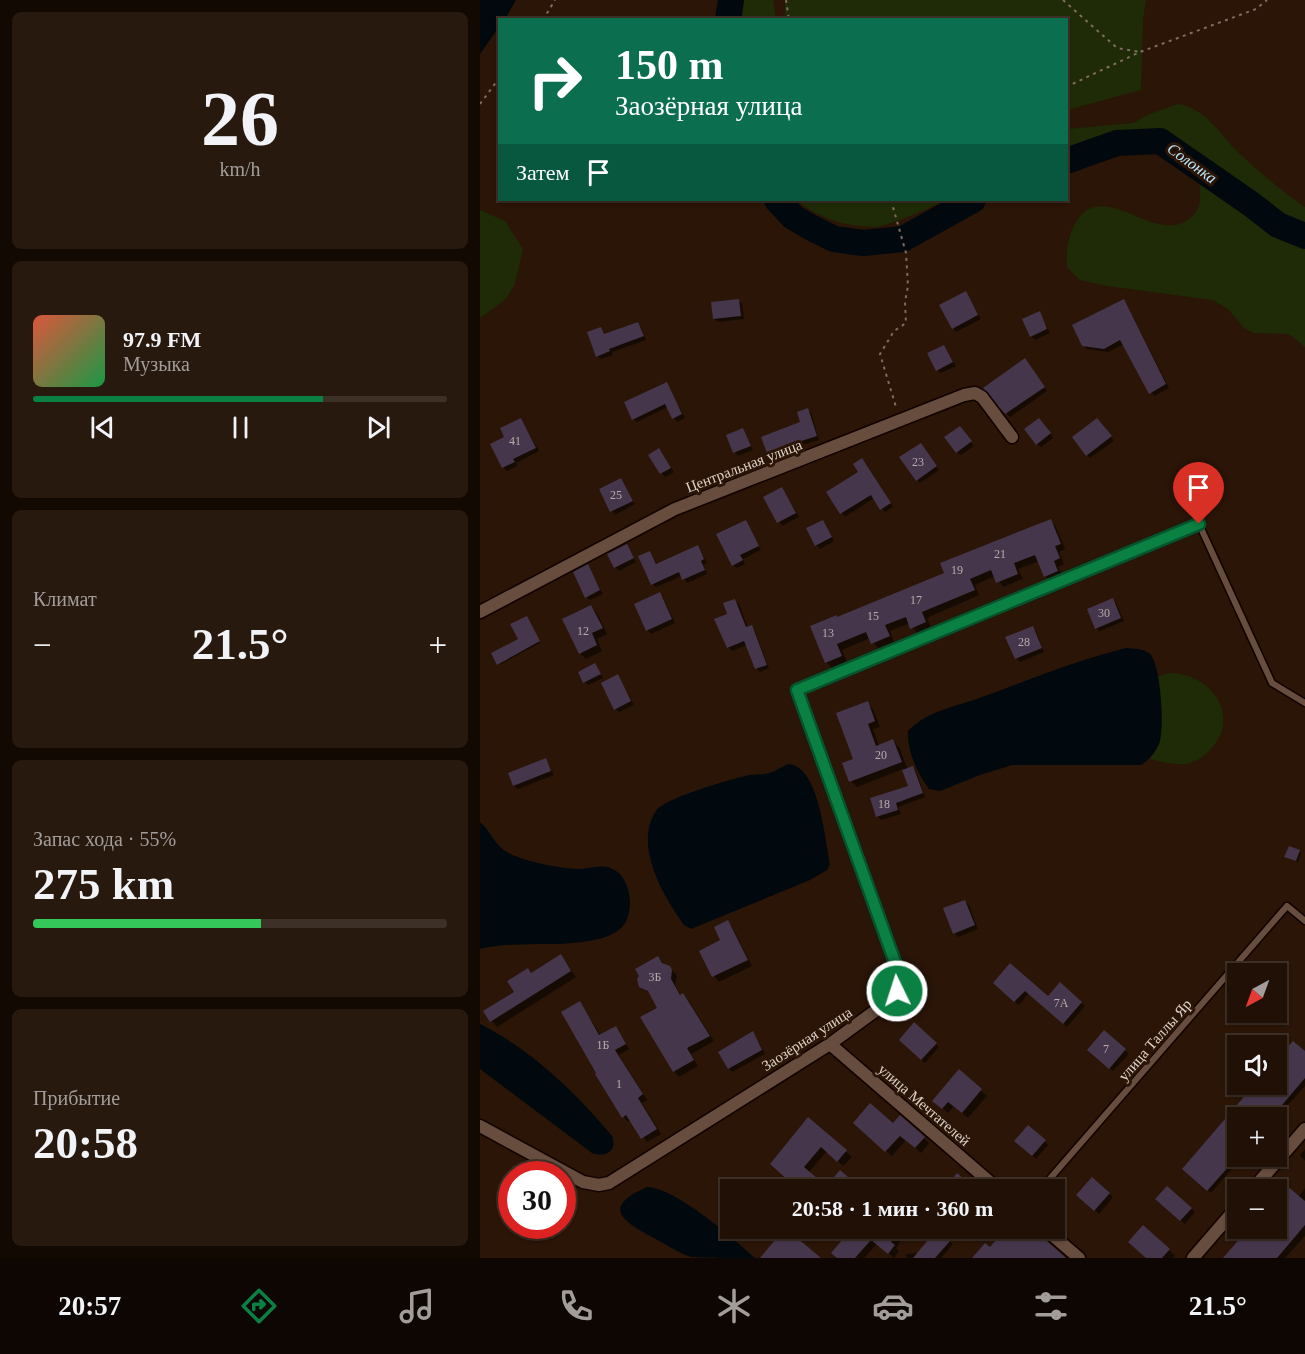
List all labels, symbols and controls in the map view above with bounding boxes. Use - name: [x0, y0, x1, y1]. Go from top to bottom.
- icon: right: [516, 42, 594, 120]
- text: 150 m: [615, 42, 724, 88]
- text: 26: [201, 75, 279, 162]
- text: Заозёрная улица: [615, 91, 802, 121]
- water label: Солонка: [1164, 139, 1220, 187]
- icon: arrive: [582, 156, 615, 189]
- text: km/h: [219, 158, 261, 180]
- text: Затем: [516, 160, 570, 185]
- text: 97.9 FM: [123, 327, 201, 352]
- text: Музыка: [123, 353, 190, 375]
- icon: previous: [86, 411, 119, 444]
- icon: pause: [224, 411, 257, 444]
- icon: next: [362, 411, 395, 444]
- house number: 41: [509, 434, 521, 448]
- street label: Центральная улица: [684, 436, 805, 496]
- house number: 23: [912, 455, 924, 469]
- pin: [1173, 462, 1224, 524]
- icon: arrive: [1182, 471, 1215, 504]
- house number: 25: [610, 488, 622, 502]
- house number: 21: [994, 547, 1006, 561]
- house number: 19: [951, 563, 963, 577]
- text: Климат: [33, 588, 97, 610]
- house number: 17: [910, 593, 922, 607]
- house number: 30: [1098, 606, 1110, 620]
- house number: 15: [867, 609, 879, 623]
- text: 21.5°: [192, 619, 288, 669]
- house number: 12: [577, 624, 589, 638]
- house number: 13: [822, 626, 834, 640]
- text: −: [33, 627, 52, 663]
- text: +: [428, 627, 447, 663]
- house number: 28: [1018, 635, 1030, 649]
- house number: 20: [875, 748, 887, 762]
- house number: 18: [878, 797, 890, 811]
- text: Запас хода · 55%: [33, 828, 176, 850]
- text: 275 km: [33, 859, 174, 909]
- position arrow: [865, 959, 929, 1023]
- north arrow: [1227, 963, 1287, 1023]
- map controls: [1227, 963, 1287, 1239]
- house number: 3Б: [649, 970, 662, 984]
- house number: 7А: [1054, 996, 1069, 1010]
- street label: улица Таллы Яр: [1115, 996, 1195, 1084]
- street label: Заозёрная улица: [759, 1004, 855, 1074]
- button: sound: [1227, 1035, 1287, 1095]
- house number: 1Б: [597, 1038, 610, 1052]
- house number: 7: [1103, 1042, 1109, 1056]
- street label: улица Мечтателей: [875, 1061, 973, 1149]
- house number: 1: [616, 1077, 622, 1091]
- text: Прибытие: [33, 1087, 120, 1109]
- button: +: [1227, 1107, 1287, 1167]
- text: 20:58: [33, 1118, 138, 1168]
- speed limit sign: 30: [498, 1161, 576, 1239]
- button: −: [1227, 1179, 1287, 1239]
- text: 20:58 · 1 мин · 360 m: [792, 1196, 993, 1221]
- icon: directions: [238, 1285, 280, 1327]
- icon: music: [396, 1285, 438, 1327]
- icon: phone: [555, 1285, 597, 1327]
- icon: climate: [713, 1285, 755, 1327]
- icon: car: [872, 1285, 914, 1327]
- icon: filters: [1030, 1285, 1072, 1327]
- text: 20:57: [58, 1291, 121, 1321]
- text: 21.5°: [1189, 1291, 1247, 1321]

